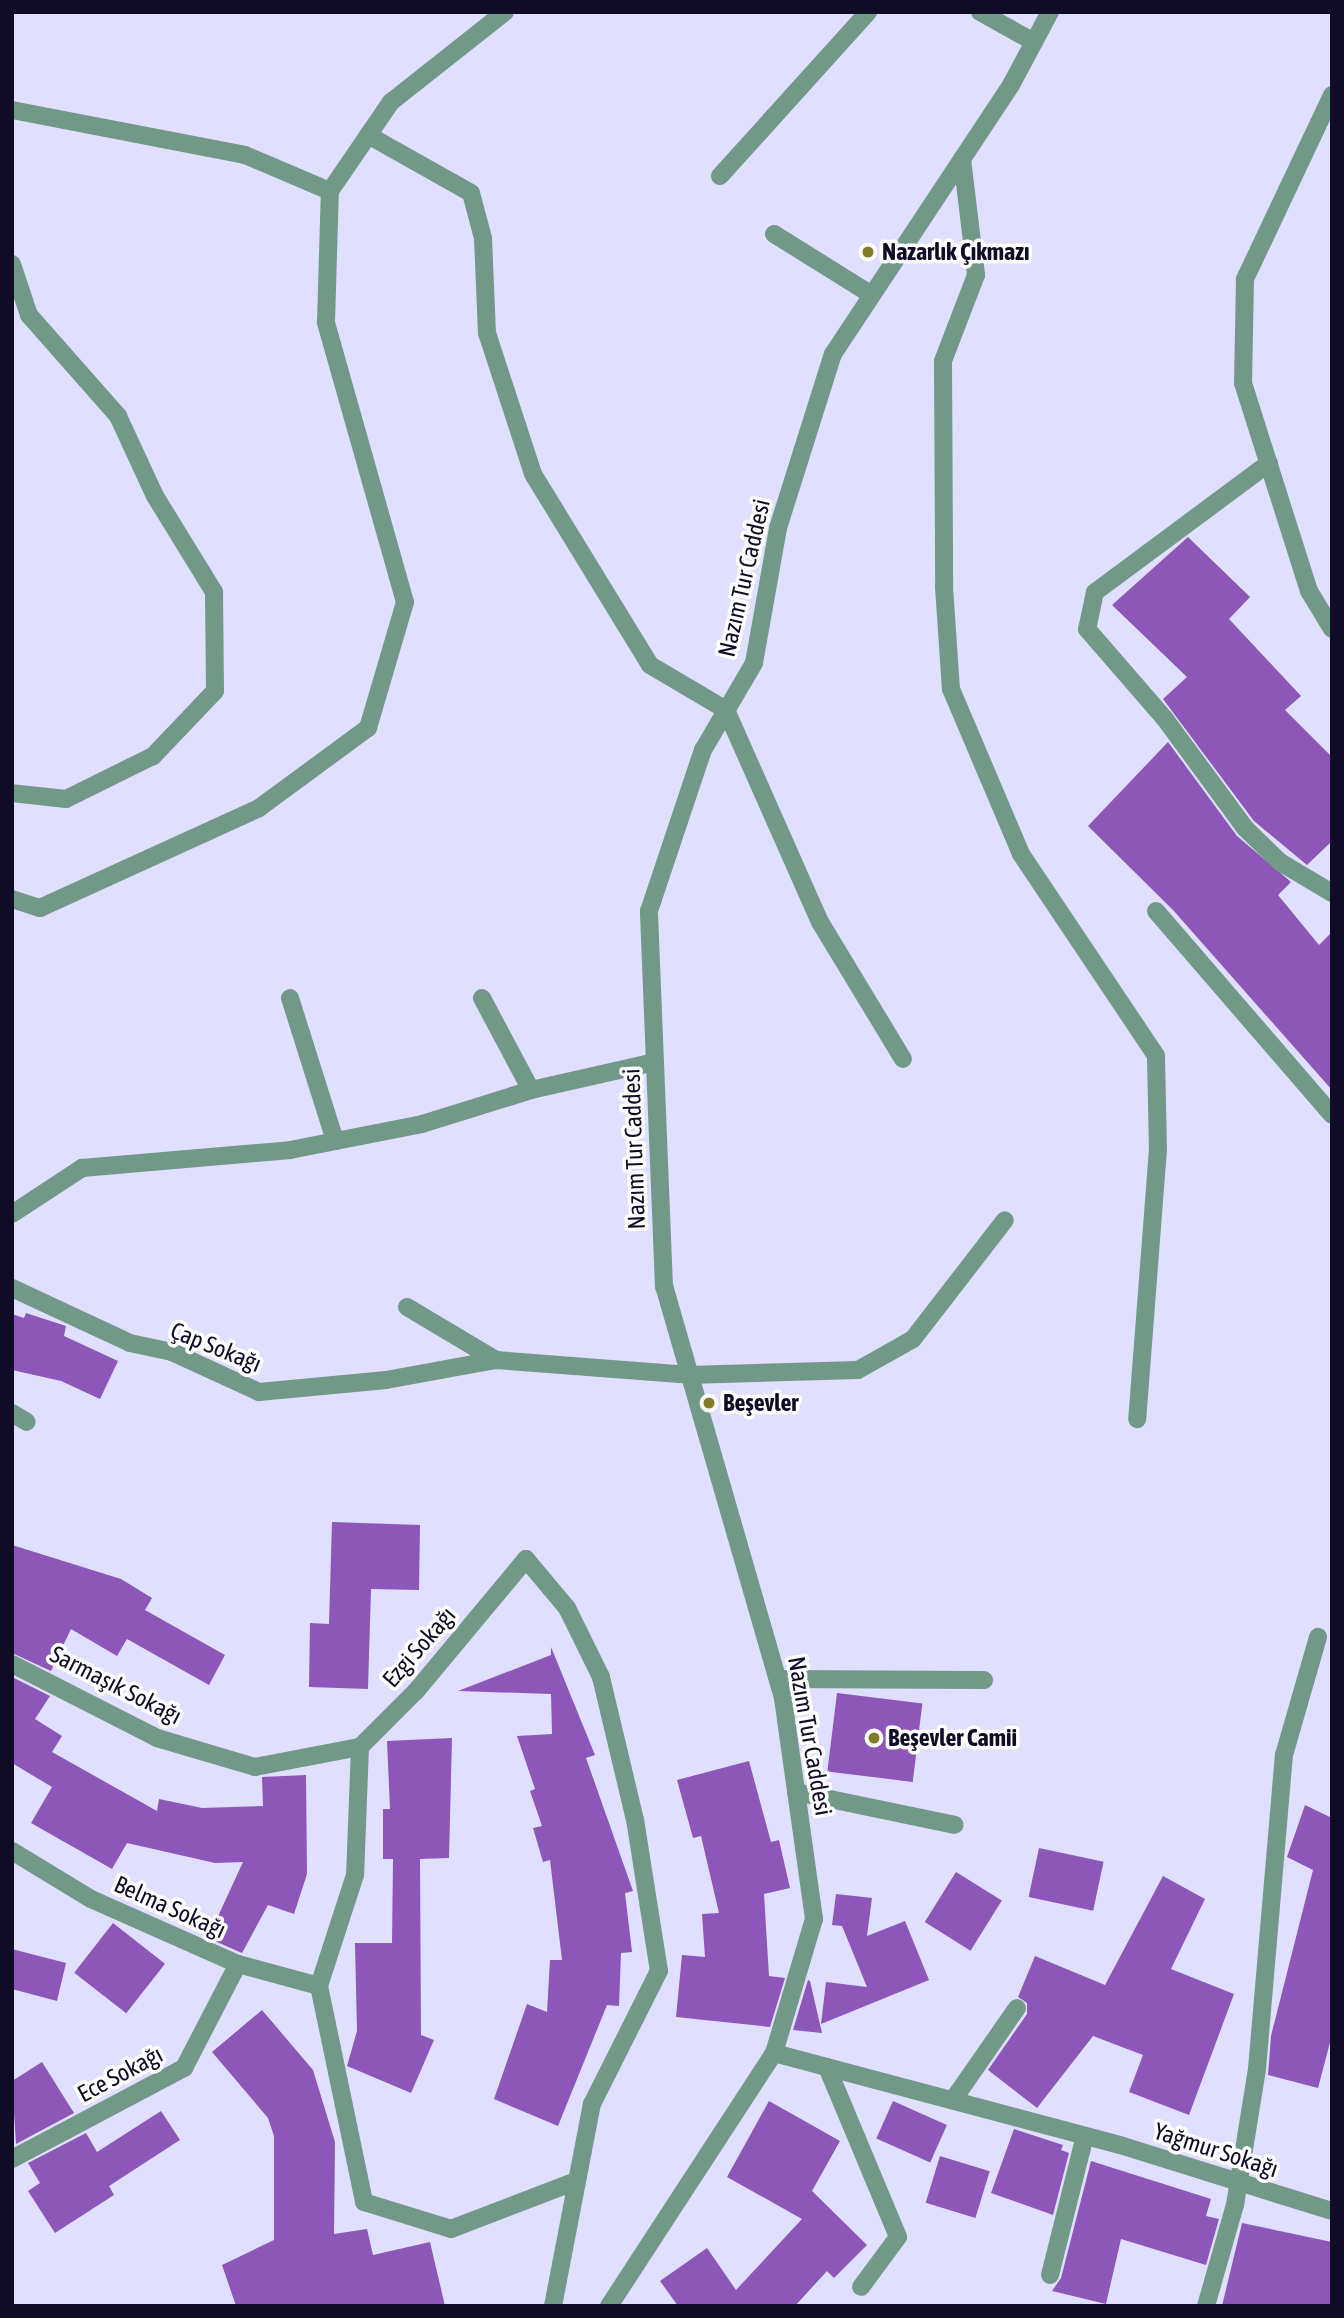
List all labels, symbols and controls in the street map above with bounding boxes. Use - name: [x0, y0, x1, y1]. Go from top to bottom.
- place label: Nazarlık Çıkmazı: [882, 238, 1029, 266]
- marker: Nazarlık Çıkmazı: [860, 244, 876, 260]
- street label: Nazım Tur Caddesi: [712, 496, 776, 660]
- street label: Nazım Tur Caddesi: [617, 1068, 651, 1230]
- street label: Çap Sokağı: [166, 1316, 266, 1378]
- place label: Beşevler: [723, 1389, 798, 1417]
- marker: Beşevler: [701, 1395, 717, 1411]
- street label: Ezgi Sokağı: [376, 1601, 462, 1693]
- street label: Sarmaşık Sokağı: [46, 1640, 186, 1730]
- street label: Nazım Tur Caddesi: [782, 1654, 838, 1818]
- place label: Beşevler Camii: [888, 1724, 1017, 1752]
- marker: Beşevler Camii: [866, 1730, 882, 1746]
- street label: Belma Sokağı: [110, 1870, 230, 1944]
- street label: Ece Sokağı: [73, 2040, 167, 2108]
- street label: Yağmur Sokağı: [1150, 2116, 1282, 2184]

